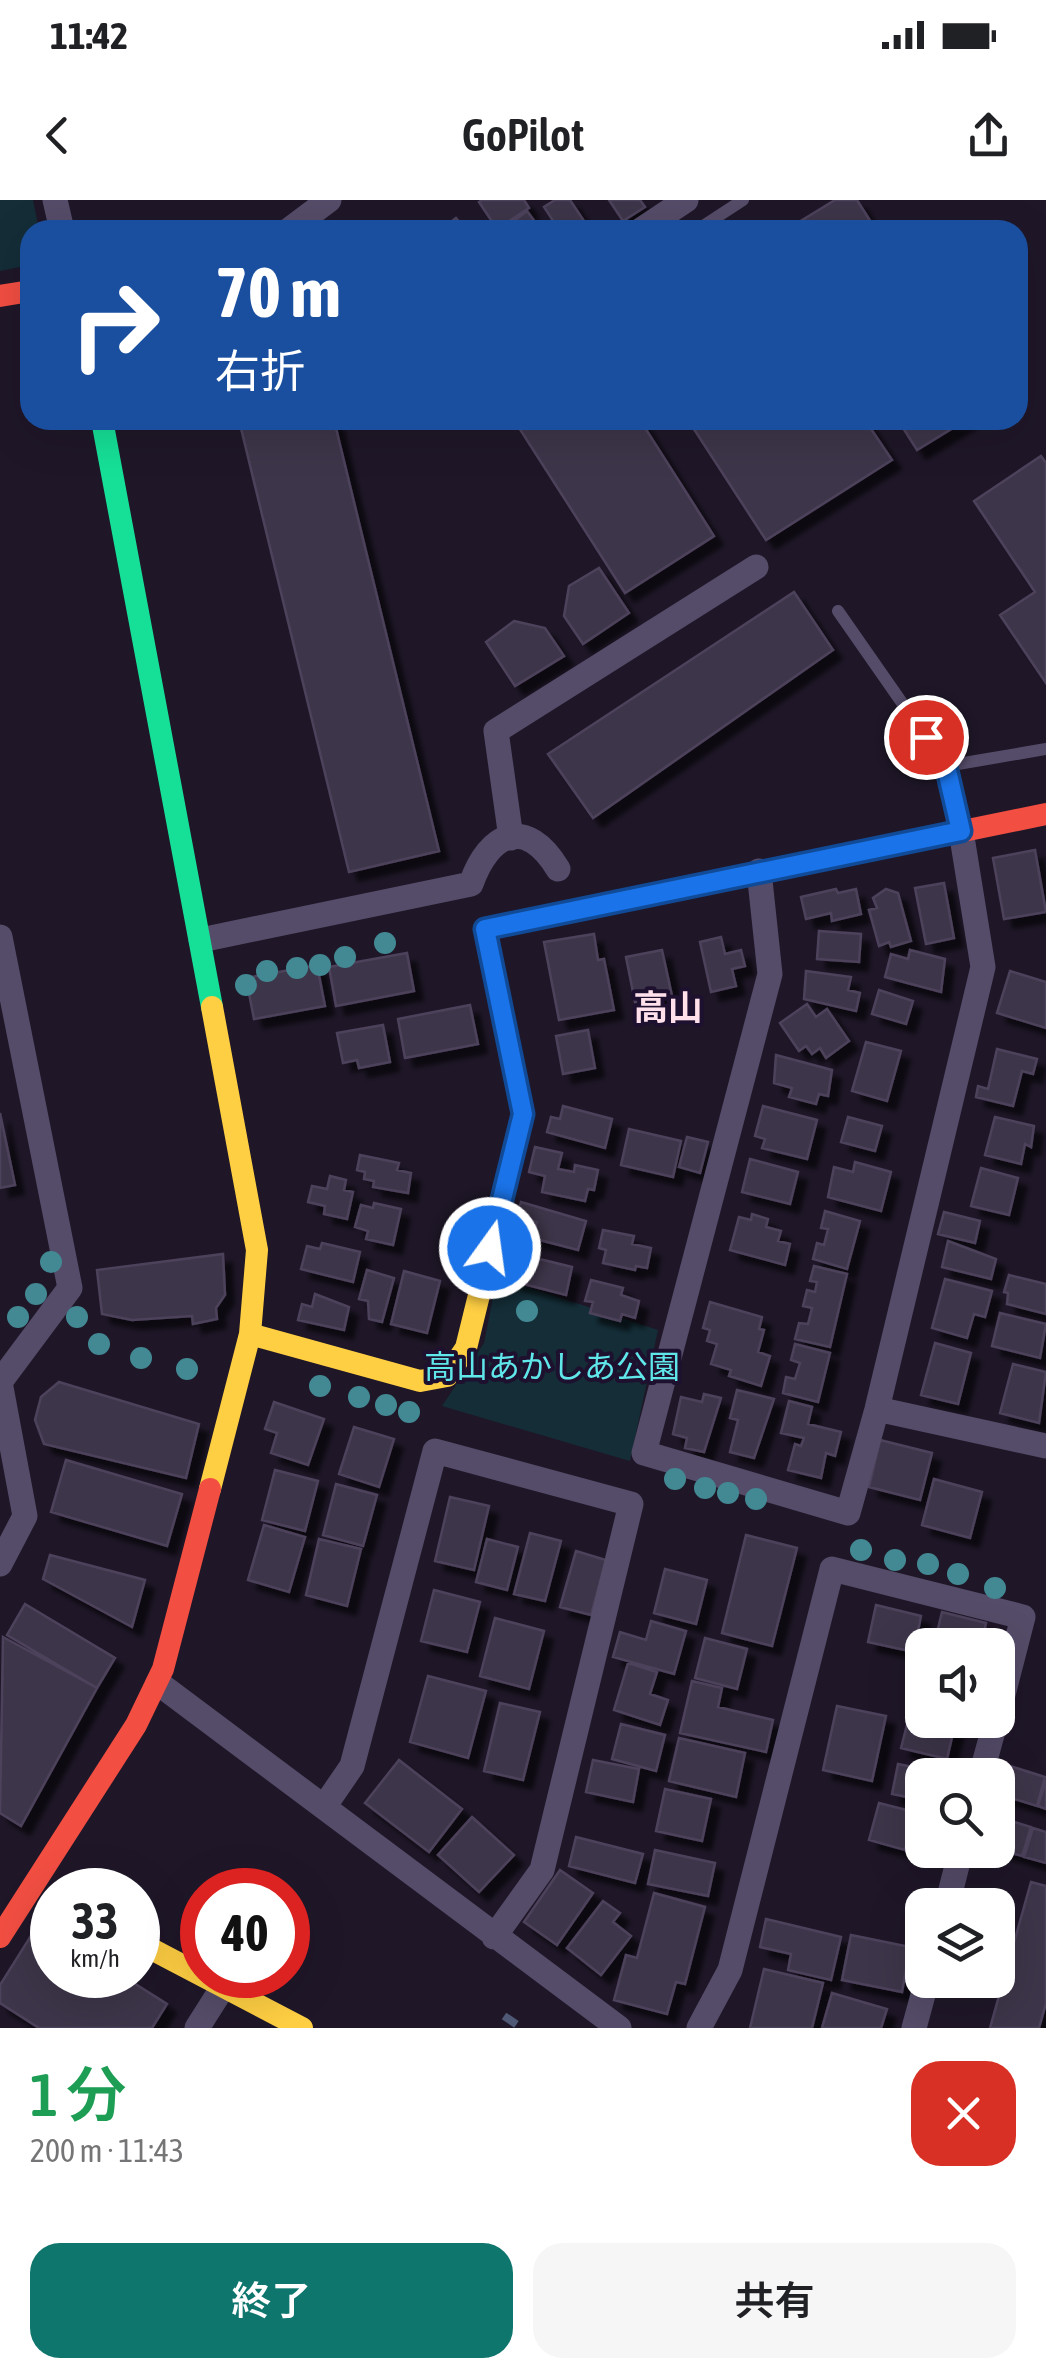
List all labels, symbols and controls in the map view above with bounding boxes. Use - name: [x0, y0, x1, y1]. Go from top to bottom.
- text: 11:42: [50, 14, 128, 57]
- icon: back: [30, 108, 85, 163]
- icon: share: [961, 108, 1016, 163]
- text: GoPilot: [462, 109, 584, 161]
- text: 70 m: [215, 252, 341, 332]
- icon: right: [50, 260, 180, 390]
- text: 右折: [215, 345, 305, 397]
- pin: [884, 695, 969, 780]
- icon: arrive: [899, 710, 954, 765]
- district label: 高山: [633, 987, 703, 1027]
- position arrow: [438, 1196, 542, 1300]
- park label: 高山あかしあ公園: [424, 1348, 680, 1385]
- map controls: [905, 1628, 1015, 1998]
- button: sound: [905, 1628, 1015, 1738]
- button: search: [905, 1758, 1015, 1868]
- speed limit sign: 40: [180, 1868, 310, 1998]
- button: layers: [905, 1888, 1015, 1998]
- text: 33: [71, 1892, 118, 1950]
- text: km/h: [70, 1944, 120, 1972]
- text: 1 分: [30, 2060, 126, 2129]
- button: close: [911, 2061, 1016, 2166]
- text: 200 m · 11:43: [30, 2132, 184, 2169]
- button: 終了: [30, 2243, 513, 2358]
- button: 共有: [533, 2243, 1016, 2358]

